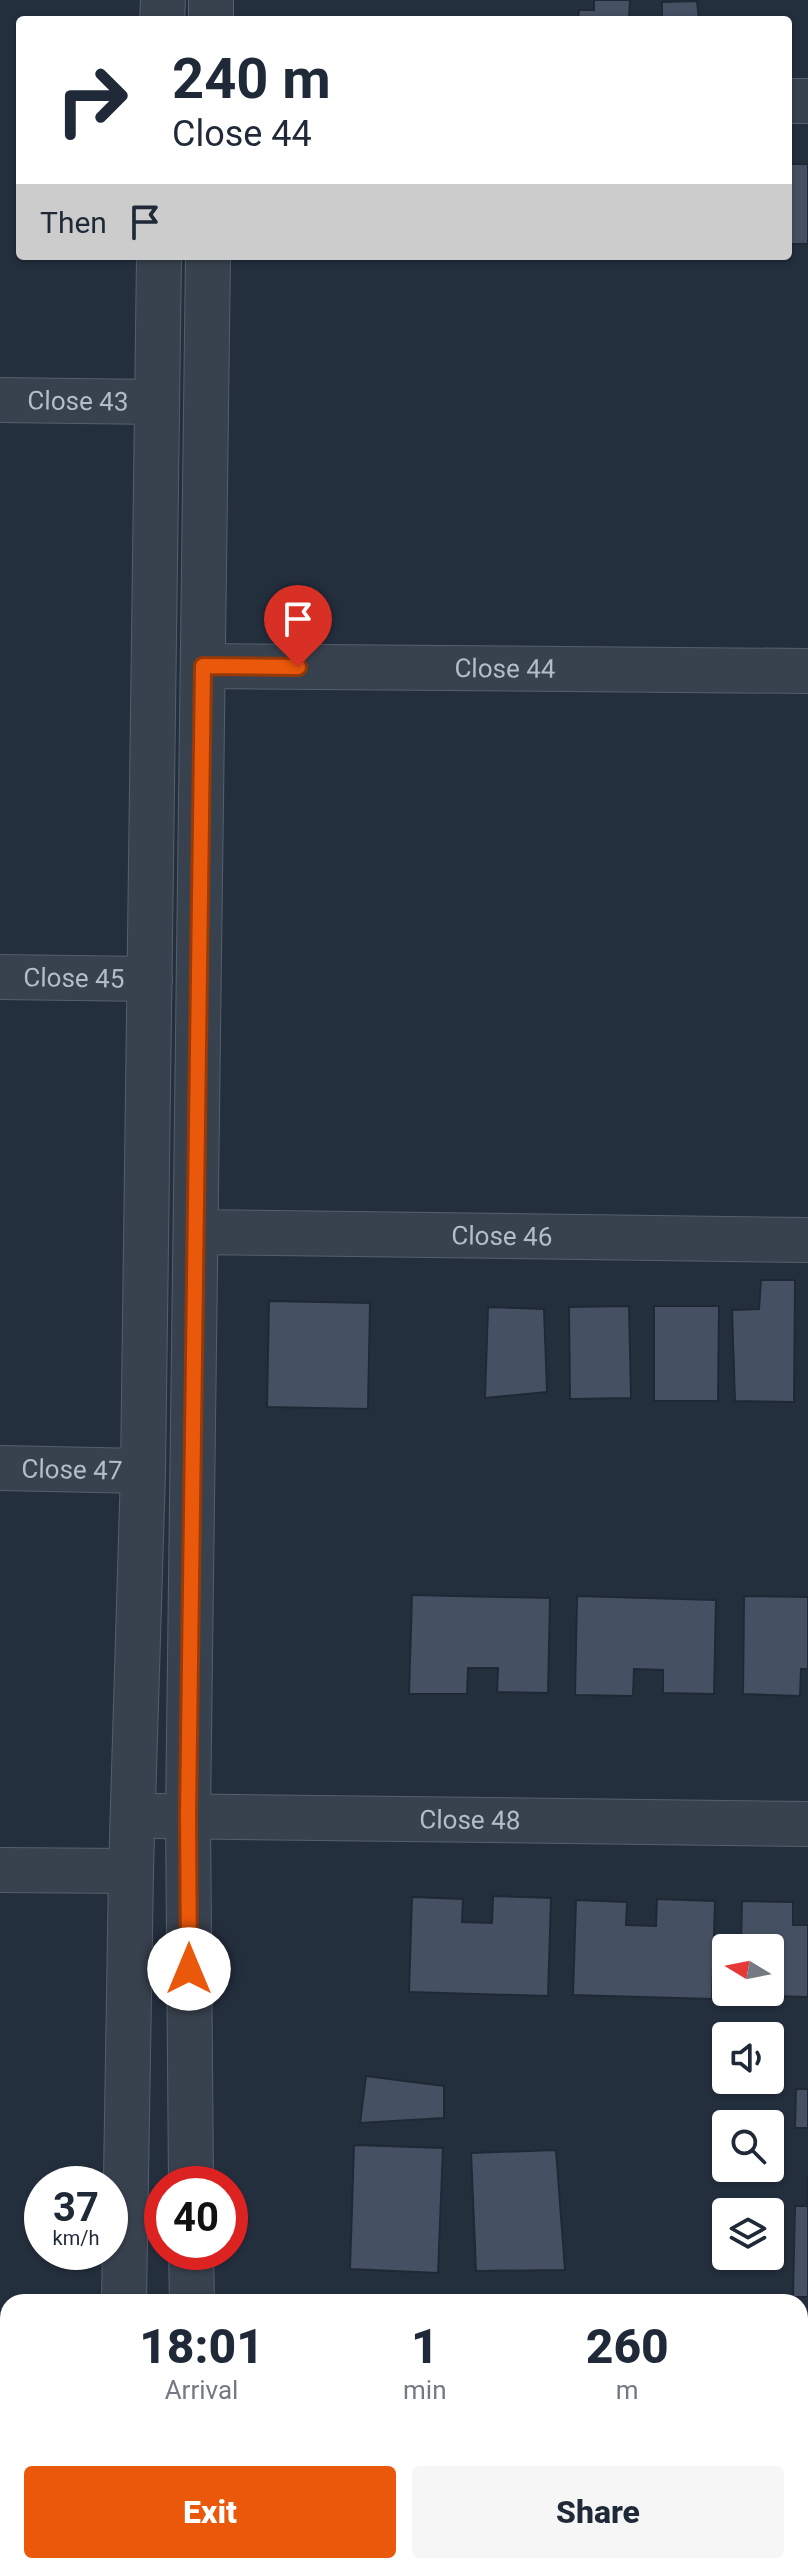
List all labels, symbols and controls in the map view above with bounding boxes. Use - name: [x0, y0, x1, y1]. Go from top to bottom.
- text: 240 m: [172, 46, 331, 112]
- icon: right: [40, 48, 144, 152]
- text: Close 44: [172, 113, 312, 155]
- icon: arrive: [123, 200, 167, 244]
- text: Then: [40, 205, 107, 240]
- street label: Close 43: [27, 385, 129, 417]
- pin: [264, 585, 332, 667]
- icon: arrive: [276, 597, 320, 641]
- street label: Close 44: [454, 653, 556, 684]
- street label: Close 45: [23, 962, 125, 994]
- street label: Close 46: [451, 1220, 553, 1252]
- street label: Close 47: [21, 1453, 123, 1486]
- street label: Close 48: [419, 1804, 521, 1835]
- position arrow: [147, 1927, 231, 2011]
- north arrow: [712, 1934, 784, 2006]
- map controls: [712, 1934, 784, 2270]
- button: sound: [712, 2022, 784, 2094]
- button: search: [712, 2110, 784, 2182]
- speed limit sign: 40: [144, 2166, 248, 2270]
- text: 37: [53, 2184, 99, 2231]
- button: layers: [712, 2198, 784, 2270]
- text: km/h: [53, 2226, 99, 2250]
- text: 18:01: [139, 2318, 264, 2375]
- text: 1: [411, 2318, 439, 2375]
- text: 260: [586, 2318, 669, 2375]
- text: Arrival: [165, 2375, 238, 2405]
- text: min: [403, 2375, 447, 2405]
- text: m: [616, 2375, 639, 2405]
- button: Exit: [24, 2466, 396, 2558]
- button: Share: [412, 2466, 784, 2558]

